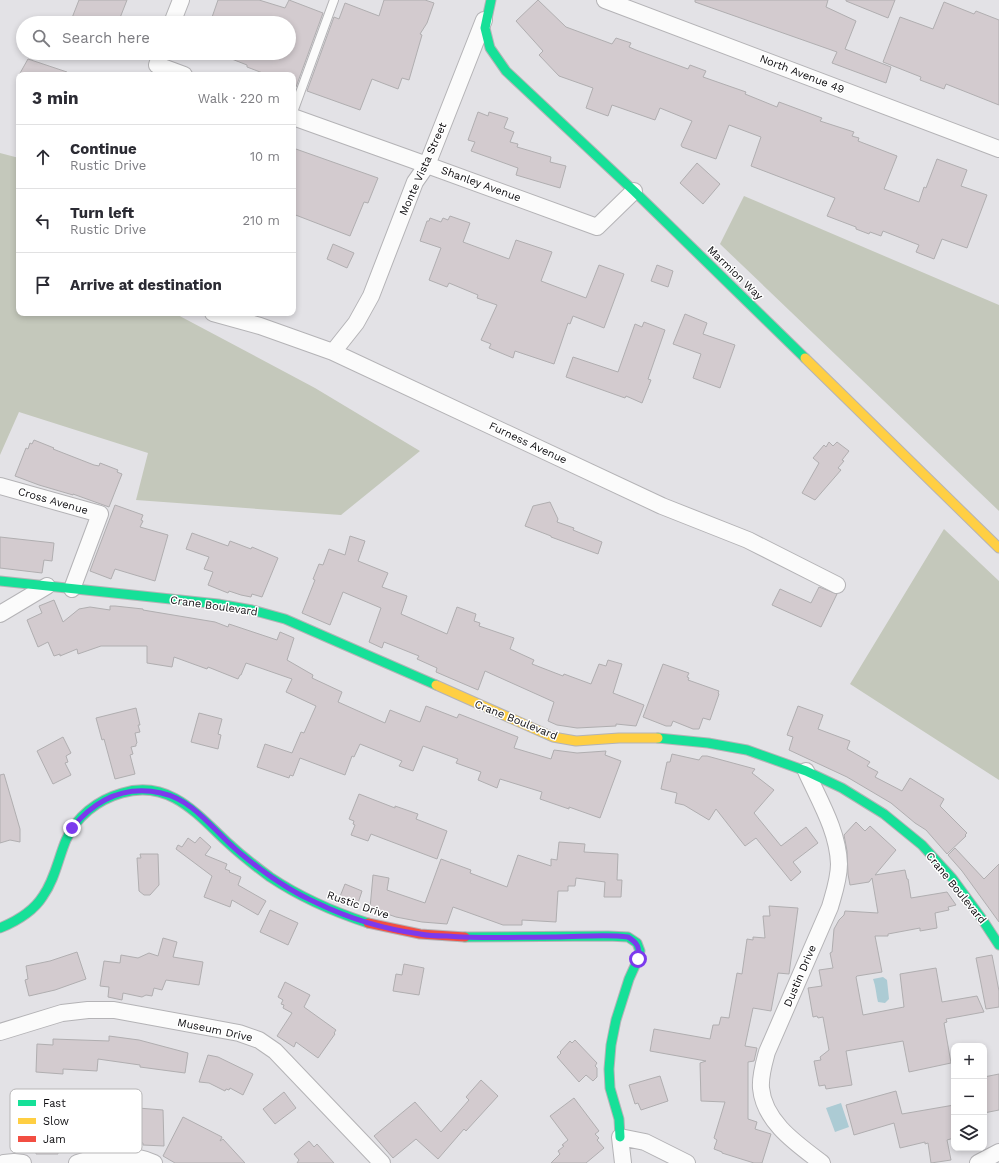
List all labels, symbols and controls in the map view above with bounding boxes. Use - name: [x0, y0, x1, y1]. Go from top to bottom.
- search box: [16, 16, 296, 60]
- icon: search: [30, 27, 52, 49]
- text: Search here: [62, 29, 150, 47]
- street label: North Avenue 49: [758, 52, 846, 96]
- text: 3 min: [32, 88, 78, 108]
- text: Walk · 220 m: [198, 91, 280, 106]
- street label: Monte Vista Street: [397, 120, 449, 217]
- text: Continue: [70, 140, 137, 158]
- icon: ahead: [32, 146, 54, 168]
- text: 10 m: [250, 149, 280, 164]
- text: Rustic Drive: [70, 158, 146, 173]
- street label: Shanley Avenue: [439, 164, 523, 204]
- text: Turn left: [70, 204, 134, 222]
- icon: left: [32, 210, 54, 232]
- text: 210 m: [242, 213, 280, 228]
- text: Rustic Drive: [70, 222, 146, 237]
- street label: Marmion Way: [705, 243, 766, 303]
- icon: arrive: [32, 274, 54, 296]
- text: Arrive at destination: [70, 276, 222, 294]
- street label: Furness Avenue: [487, 419, 569, 467]
- street label: Cross Avenue: [16, 485, 90, 517]
- street label: Crane Boulevard: [169, 593, 259, 619]
- street label: Crane Boulevard: [473, 697, 559, 743]
- route end: [63, 819, 81, 837]
- street label: Crane Boulevard: [923, 850, 989, 926]
- street label: Rustic Drive: [325, 888, 391, 922]
- street label: Dustin Drive: [781, 943, 819, 1009]
- route start: [629, 950, 647, 968]
- street label: Museum Drive: [176, 1016, 254, 1044]
- map controls: [951, 1043, 987, 1151]
- button: +: [951, 1043, 987, 1079]
- button: −: [951, 1079, 987, 1115]
- legend: [10, 1089, 142, 1153]
- text: Fast: [43, 1097, 66, 1110]
- text: Slow: [43, 1115, 69, 1128]
- button: layers: [951, 1115, 987, 1151]
- text: Jam: [43, 1133, 66, 1146]

